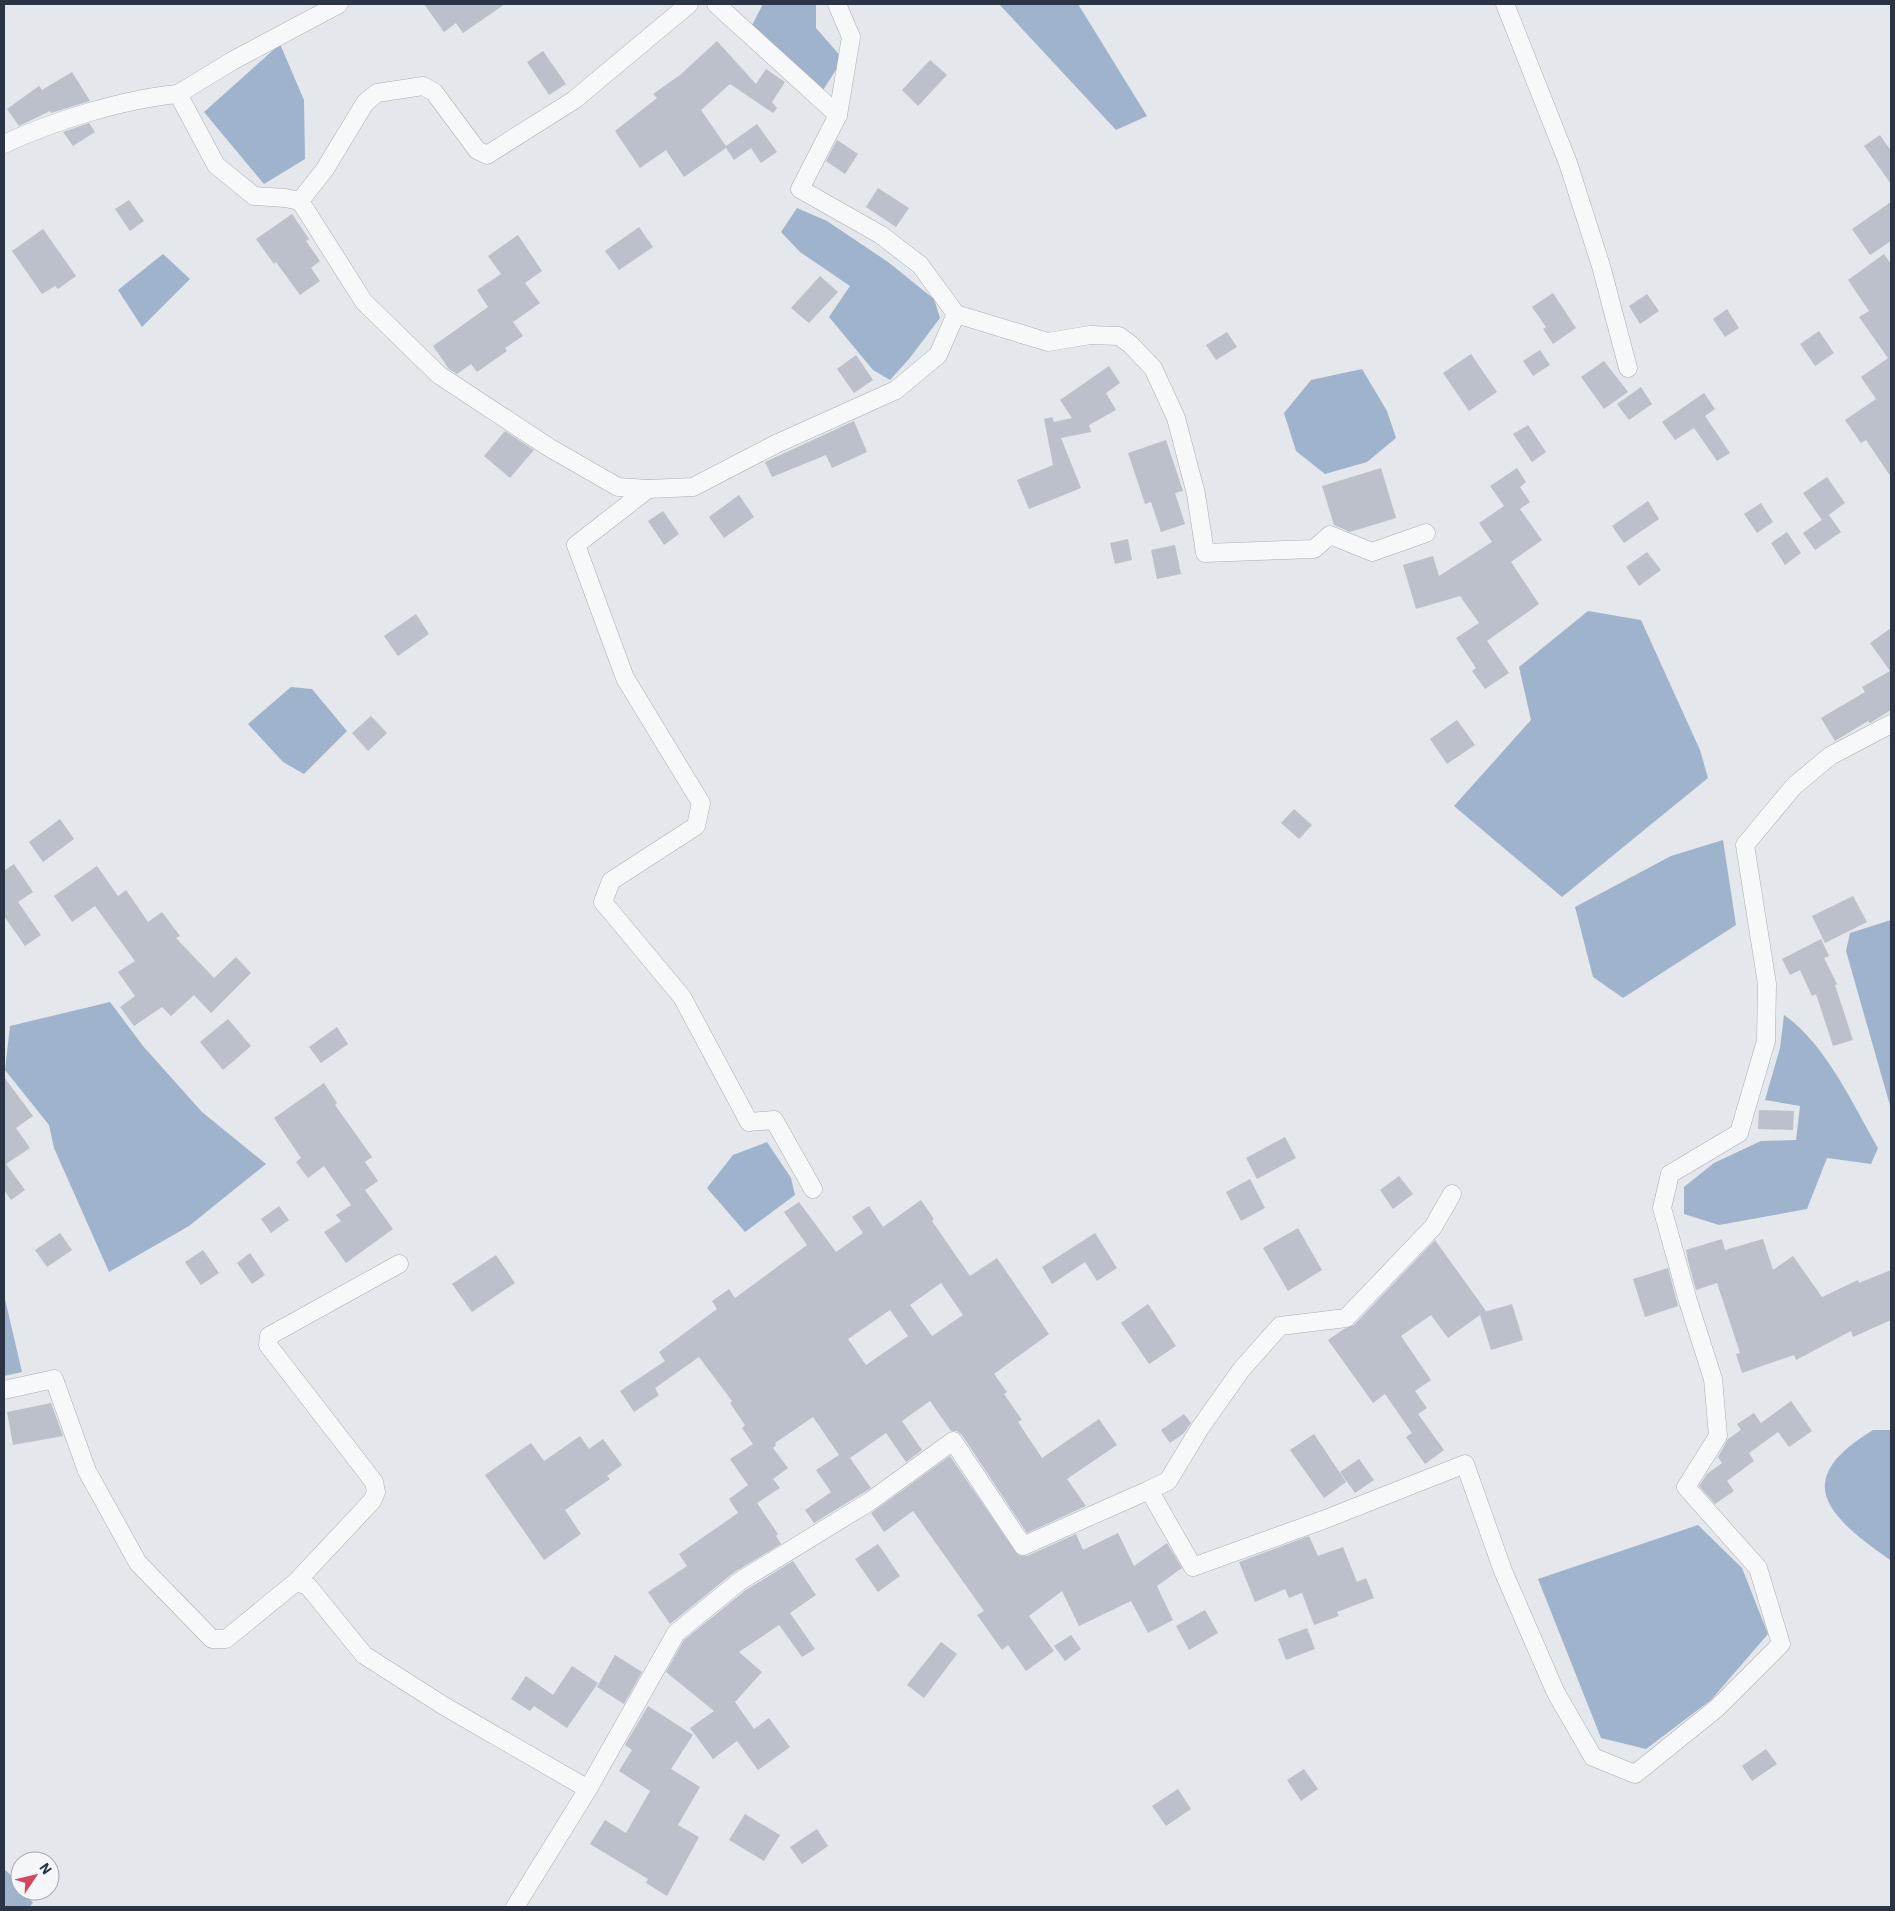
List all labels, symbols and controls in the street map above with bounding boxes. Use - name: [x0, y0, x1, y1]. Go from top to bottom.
- north arrow: [10, 1851, 60, 1901]
- text: N: [35, 1859, 56, 1878]

